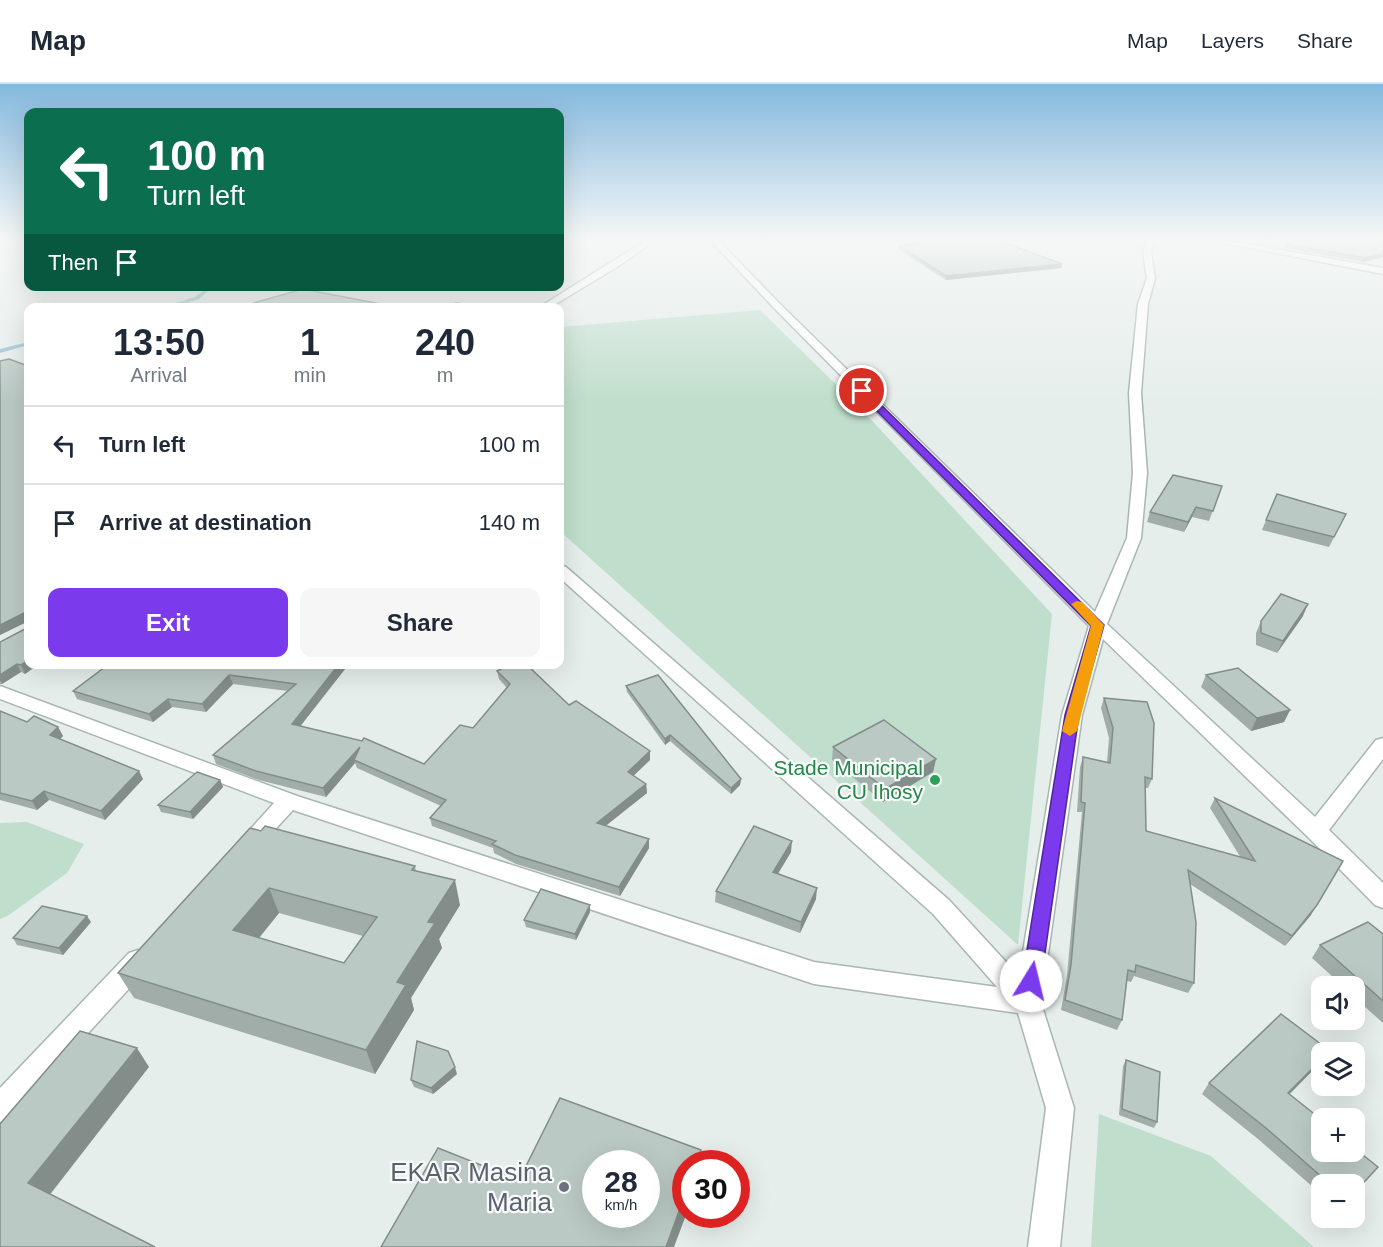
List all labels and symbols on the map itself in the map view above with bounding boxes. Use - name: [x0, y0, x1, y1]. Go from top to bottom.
- pin: [836, 365, 887, 416]
- place label: Stade Municipal CU Ihosy: [774, 756, 923, 803]
- marker: Stade Municipal CU Ihosy: [928, 773, 942, 787]
- position arrow: [999, 949, 1063, 1013]
- speed limit sign: 30: [672, 1150, 750, 1228]
- place label: EKAR Masina Maria: [390, 1157, 553, 1217]
- marker: EKAR Masina Maria: [557, 1180, 571, 1194]

